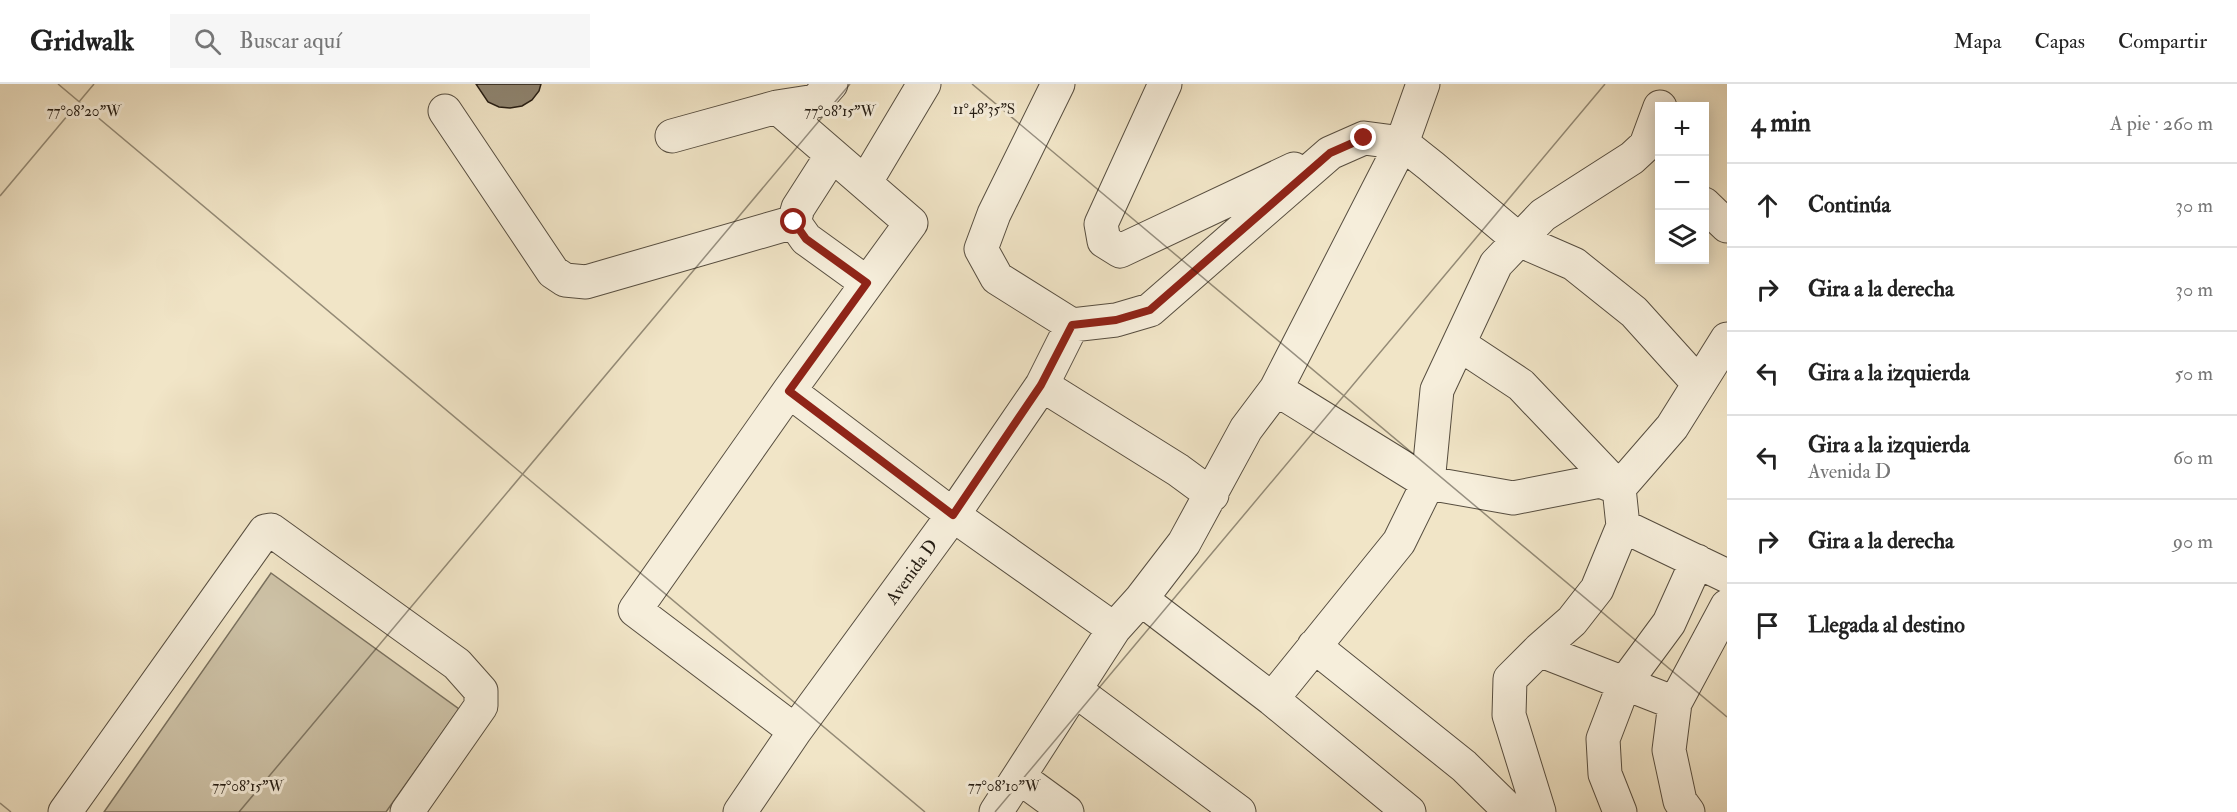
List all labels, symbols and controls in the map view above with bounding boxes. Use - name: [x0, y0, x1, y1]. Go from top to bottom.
- search box: [170, 14, 590, 68]
- text: Gridwalk: [30, 24, 134, 59]
- icon: search: [191, 25, 224, 58]
- text: Buscar aquí: [239, 27, 341, 55]
- text: Mapa: [1954, 28, 2002, 55]
- text: Capas: [2035, 28, 2085, 55]
- text: Compartir: [2118, 28, 2207, 55]
- text: 11°48'35"S: [953, 100, 1015, 119]
- text: 77°08'20"W: [47, 102, 122, 121]
- text: 77°08'15"W: [804, 102, 876, 121]
- map controls: [1655, 102, 1709, 264]
- button: +: [1655, 102, 1709, 156]
- text: 4 min: [1751, 107, 1811, 139]
- text: A pie · 260 m: [2110, 111, 2213, 136]
- route end: [1350, 124, 1376, 150]
- button: −: [1655, 156, 1709, 210]
- icon: ahead: [1751, 189, 1784, 222]
- text: Continúa: [1808, 191, 1891, 219]
- text: 30 m: [2175, 193, 2213, 218]
- route start: [780, 208, 806, 234]
- button: layers: [1655, 210, 1709, 264]
- icon: right: [1751, 273, 1784, 306]
- text: Gira a la derecha: [1808, 275, 1954, 303]
- text: 30 m: [2175, 277, 2213, 302]
- icon: left: [1751, 357, 1784, 390]
- text: Gira a la izquierda: [1808, 359, 1969, 387]
- text: 50 m: [2174, 361, 2213, 386]
- text: Gira a la izquierda: [1808, 431, 1969, 459]
- icon: left: [1751, 441, 1784, 474]
- text: 60 m: [2173, 445, 2213, 470]
- text: Avenida D: [1808, 459, 1891, 484]
- icon: right: [1751, 525, 1784, 558]
- text: Gira a la derecha: [1808, 527, 1954, 555]
- text: 90 m: [2173, 529, 2213, 554]
- street label: Avenida D: [880, 535, 943, 610]
- icon: arrive: [1751, 609, 1784, 642]
- text: Llegada al destino: [1808, 611, 1965, 639]
- text: 77°08'15"W: [212, 777, 284, 796]
- text: 77°08'10"W: [968, 777, 1041, 796]

